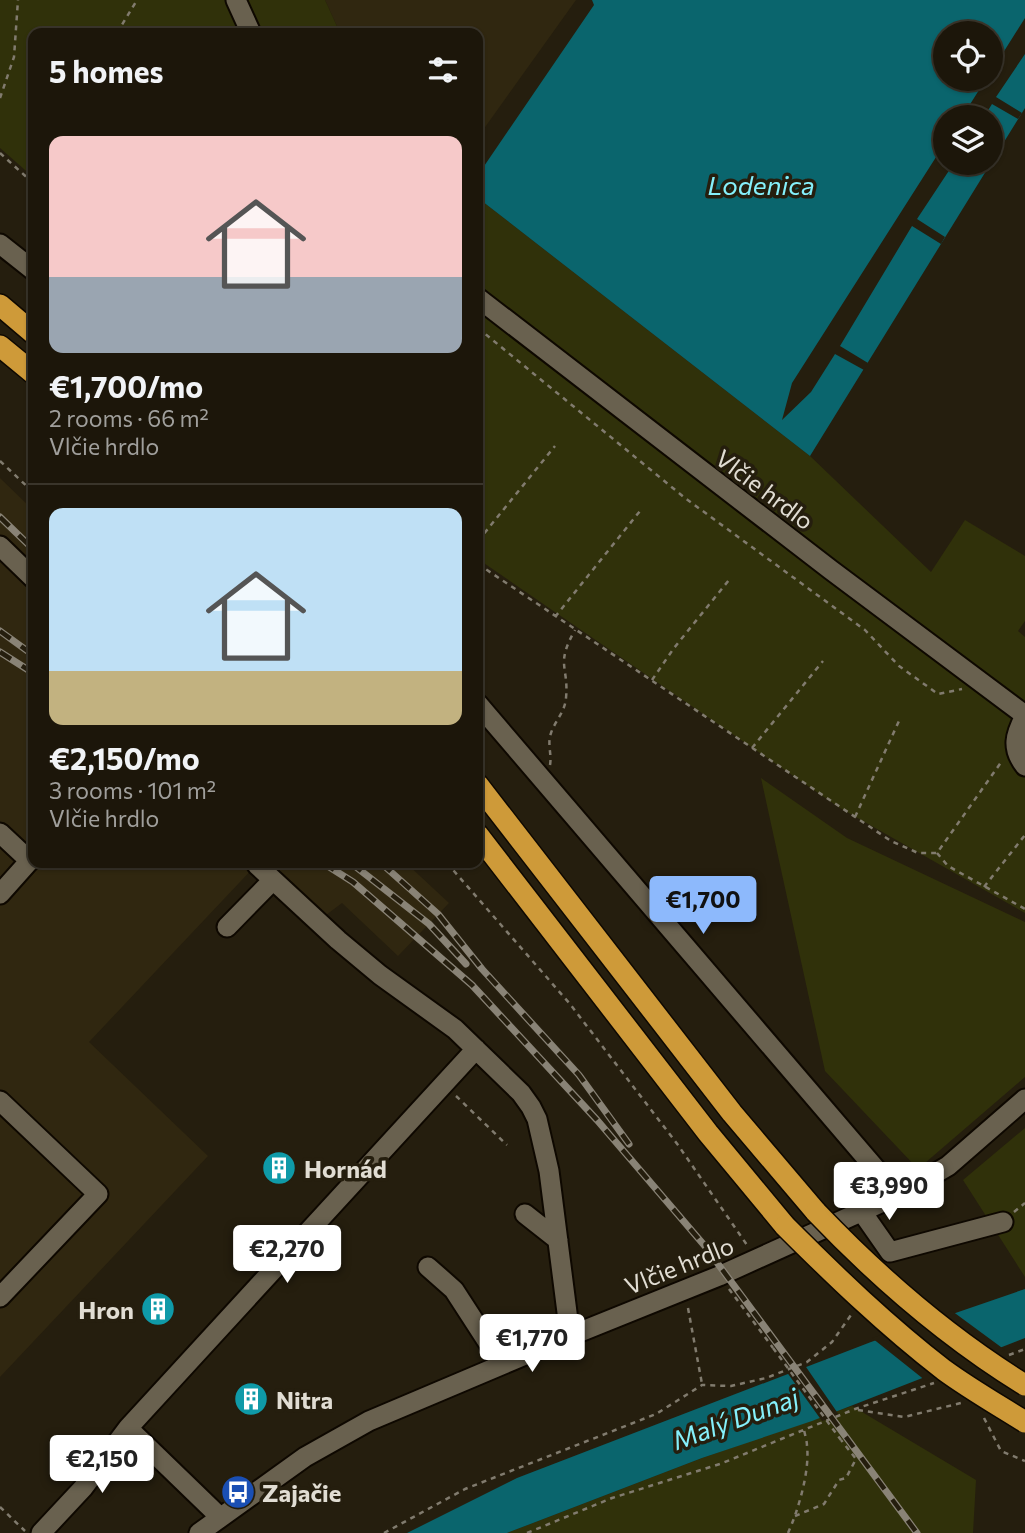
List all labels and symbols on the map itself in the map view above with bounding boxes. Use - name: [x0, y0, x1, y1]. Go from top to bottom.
- water label: Lodenica: [707, 169, 815, 200]
- street label: Vlčie hrdlo: [710, 443, 820, 535]
- pin: €1,700: [646, 876, 760, 936]
- building icon: Hornád: [260, 1149, 298, 1187]
- place label: Hornád: [304, 1154, 387, 1183]
- pin: €3,990: [832, 1162, 946, 1222]
- pin: €2,270: [230, 1226, 344, 1285]
- street label: Vlčie hrdlo: [620, 1230, 738, 1300]
- building icon: Hron: [139, 1290, 177, 1328]
- place label: Hron: [78, 1295, 134, 1324]
- pin: €1,770: [475, 1314, 589, 1374]
- building icon: Nitra: [232, 1380, 270, 1418]
- water label: Malý Dunaj: [668, 1380, 804, 1455]
- place label: Nitra: [276, 1385, 333, 1414]
- pin: €2,150: [45, 1436, 159, 1495]
- bus stop icon: Zajačie: [219, 1473, 257, 1511]
- place label: Zajačie: [262, 1478, 341, 1507]

